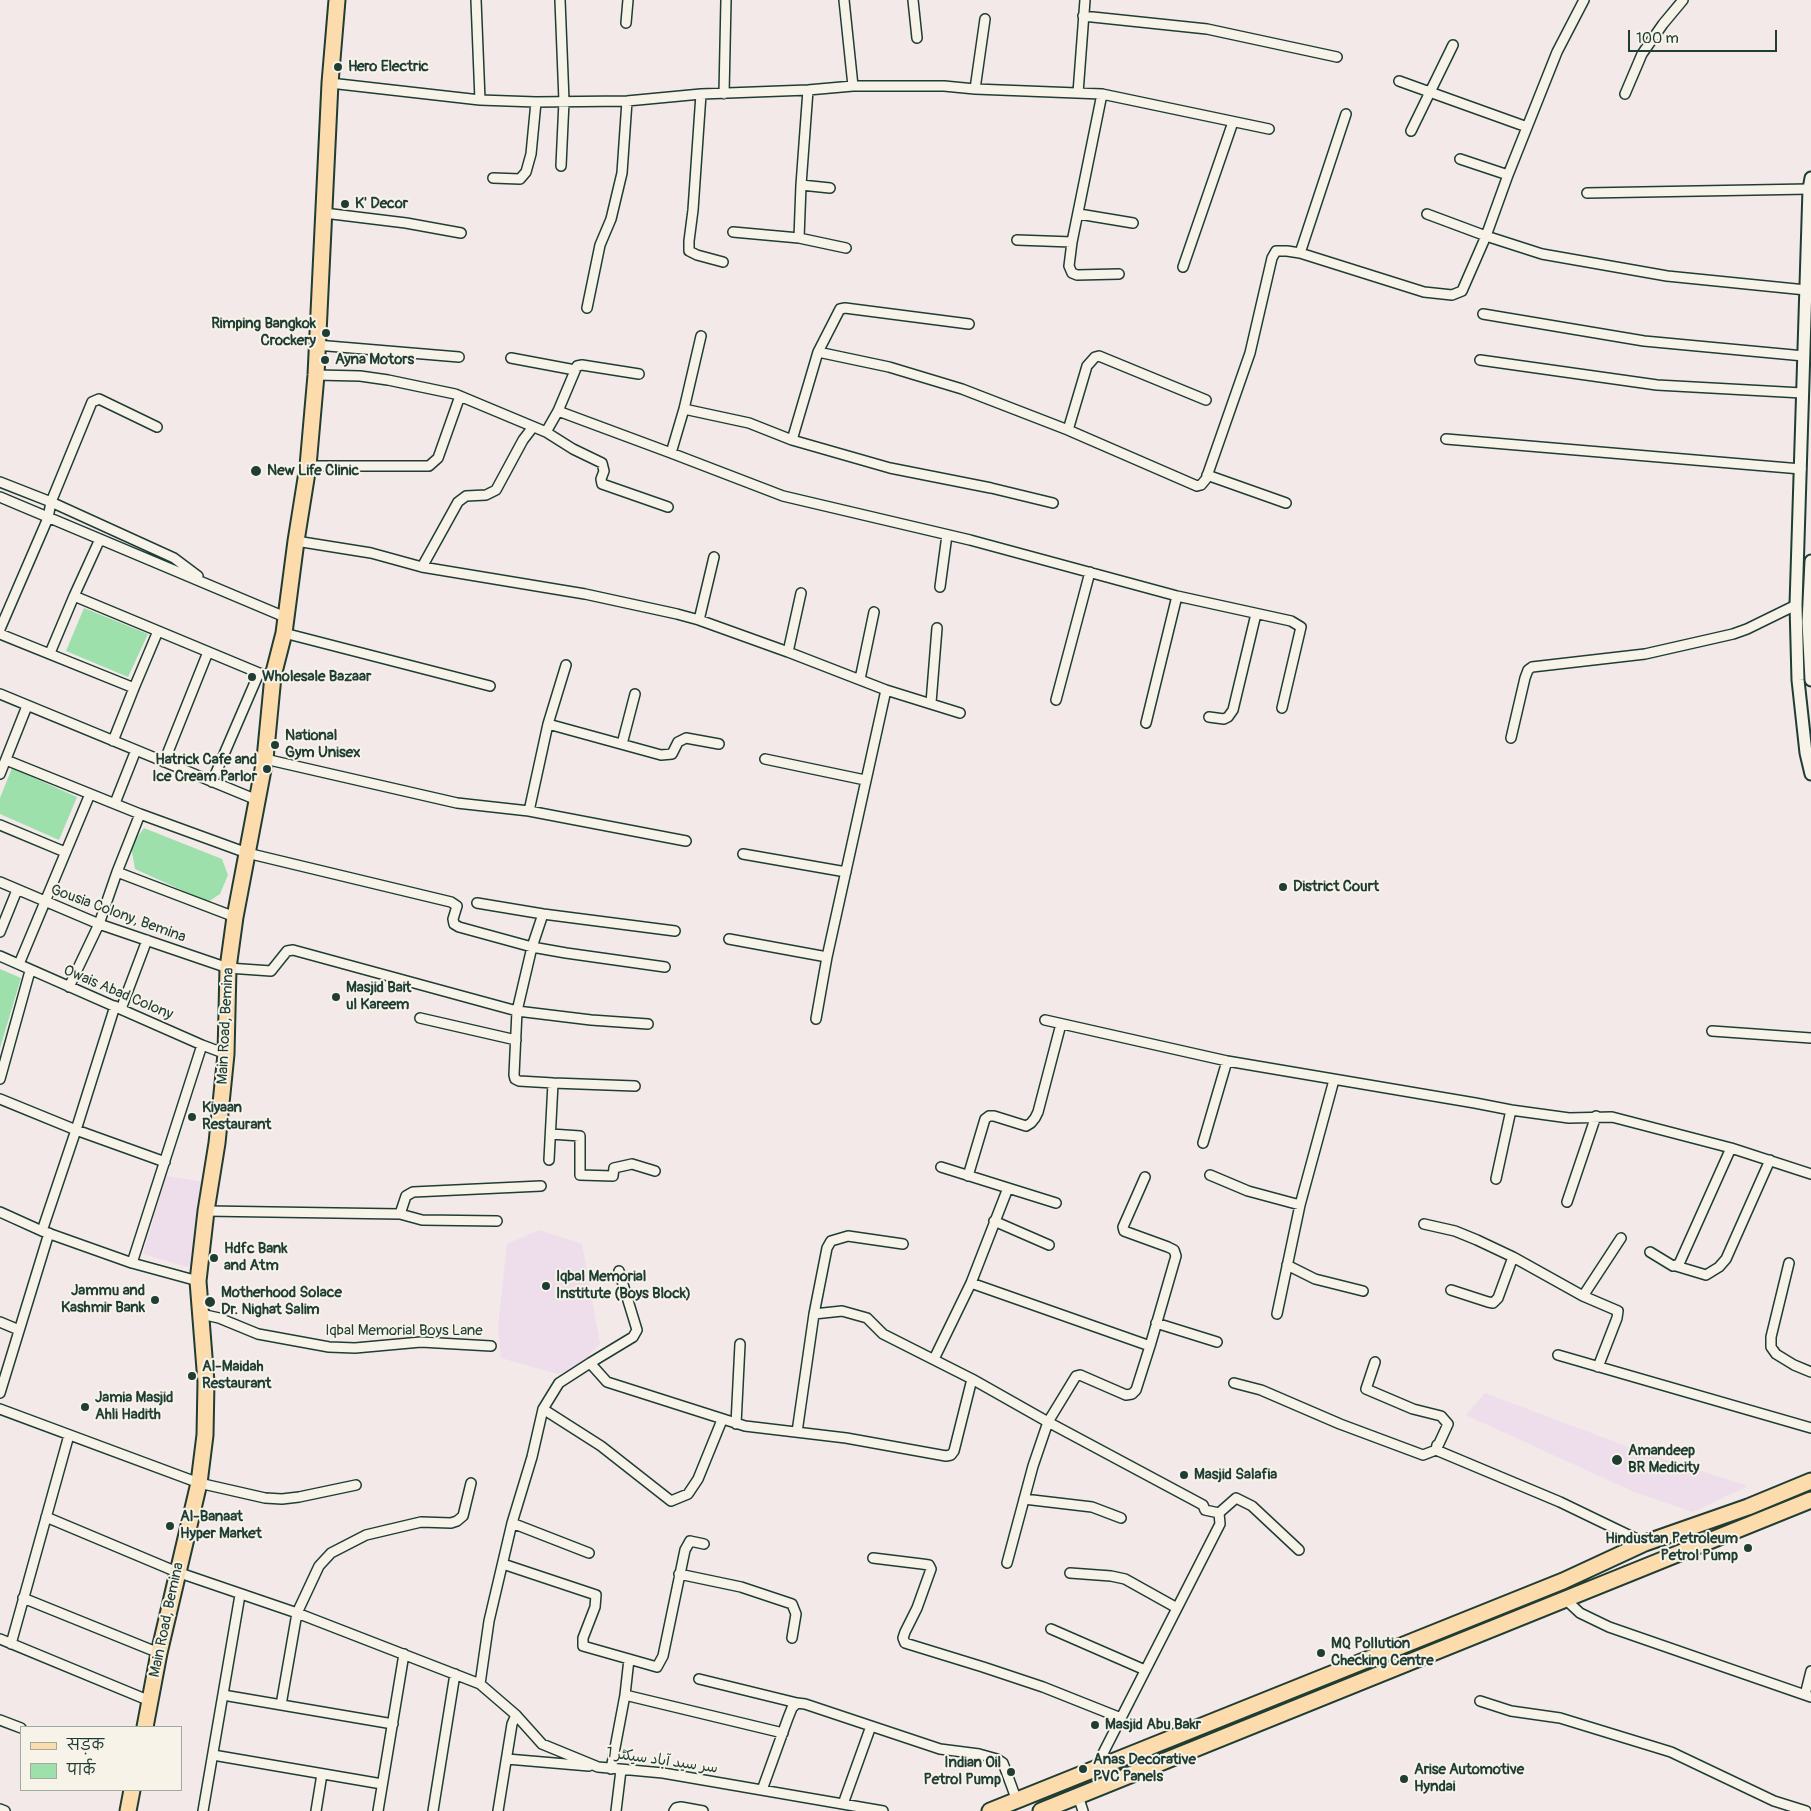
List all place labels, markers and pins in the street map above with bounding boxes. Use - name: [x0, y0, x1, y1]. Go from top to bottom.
- place label: Hero Electric: [348, 58, 429, 76]
- marker: Hero Electric: [332, 61, 344, 73]
- place label: K' Decor: [355, 195, 408, 213]
- marker: K' Decor: [339, 198, 351, 210]
- place label: Rimping Bangkok Crockery: [211, 315, 316, 350]
- marker: Rimping Bangkok Crockery: [320, 327, 332, 339]
- place label: Ayna Motors: [335, 351, 414, 369]
- marker: Ayna Motors: [319, 354, 331, 366]
- place label: New Life Clinic: [267, 462, 359, 480]
- marker: New Life Clinic: [249, 464, 263, 478]
- place label: Wholesale Bazaar: [262, 668, 371, 686]
- marker: Wholesale Bazaar: [246, 671, 258, 683]
- place label: National Gym Unisex: [285, 727, 361, 762]
- marker: National Gym Unisex: [269, 739, 281, 751]
- place label: Hatrick Cafe and Ice Cream Parlor: [152, 751, 257, 786]
- marker: Hatrick Cafe and Ice Cream Parlor: [261, 763, 273, 775]
- place label: District Court: [1293, 878, 1379, 896]
- marker: District Court: [1277, 881, 1289, 893]
- place label: Masjid Bait ul Kareem: [346, 979, 411, 1014]
- marker: Masjid Bait ul Kareem: [330, 991, 342, 1003]
- place label: Kiyaan Restaurant: [202, 1099, 271, 1134]
- marker: Kiyaan Restaurant: [186, 1111, 198, 1123]
- place label: Hdfc Bank and Atm: [224, 1240, 288, 1275]
- marker: Hdfc Bank and Atm: [208, 1252, 220, 1264]
- place label: Iqbal Memorial Institute (Boys Block): [556, 1268, 691, 1303]
- marker: Iqbal Memorial Institute (Boys Block): [540, 1280, 552, 1292]
- place label: Jammu and Kashmir Bank: [61, 1282, 145, 1317]
- place label: Motherhood Solace Dr. Nighat Salim: [221, 1284, 342, 1319]
- marker: Jammu and Kashmir Bank: [149, 1294, 161, 1306]
- marker: Motherhood Solace Dr. Nighat Salim: [203, 1295, 217, 1309]
- place label: Al-Maidah Restaurant: [202, 1358, 271, 1393]
- marker: Al-Maidah Restaurant: [186, 1370, 198, 1382]
- place label: Jamia Masjid Ahli Hadith: [95, 1389, 173, 1424]
- marker: Jamia Masjid Ahli Hadith: [79, 1401, 91, 1413]
- place label: Amandeep BR Medicity: [1628, 1442, 1699, 1477]
- marker: Amandeep BR Medicity: [1610, 1453, 1624, 1467]
- place label: Masjid Salafia: [1194, 1466, 1277, 1484]
- marker: Masjid Salafia: [1178, 1469, 1190, 1481]
- place label: Al-Banaat Hyper Market: [180, 1508, 262, 1543]
- marker: Al-Banaat Hyper Market: [164, 1520, 176, 1532]
- place label: Hindustan Petroleum Petrol Pump: [1605, 1530, 1738, 1565]
- marker: Hindustan Petroleum Petrol Pump: [1742, 1542, 1754, 1554]
- place label: MQ Pollution Checking Centre: [1331, 1635, 1434, 1670]
- marker: MQ Pollution Checking Centre: [1315, 1647, 1327, 1659]
- place label: Masjid Abu Bakr: [1105, 1716, 1201, 1734]
- marker: Masjid Abu Bakr: [1089, 1719, 1101, 1731]
- place label: Anas Decorative PVC Panels: [1093, 1751, 1196, 1786]
- place label: Indian Oil Petrol Pump: [924, 1754, 1001, 1789]
- place label: Arise Automotive Hyndai: [1414, 1761, 1524, 1796]
- marker: Anas Decorative PVC Panels: [1077, 1763, 1089, 1775]
- marker: Indian Oil Petrol Pump: [1005, 1766, 1017, 1778]
- marker: Arise Automotive Hyndai: [1398, 1773, 1410, 1785]

